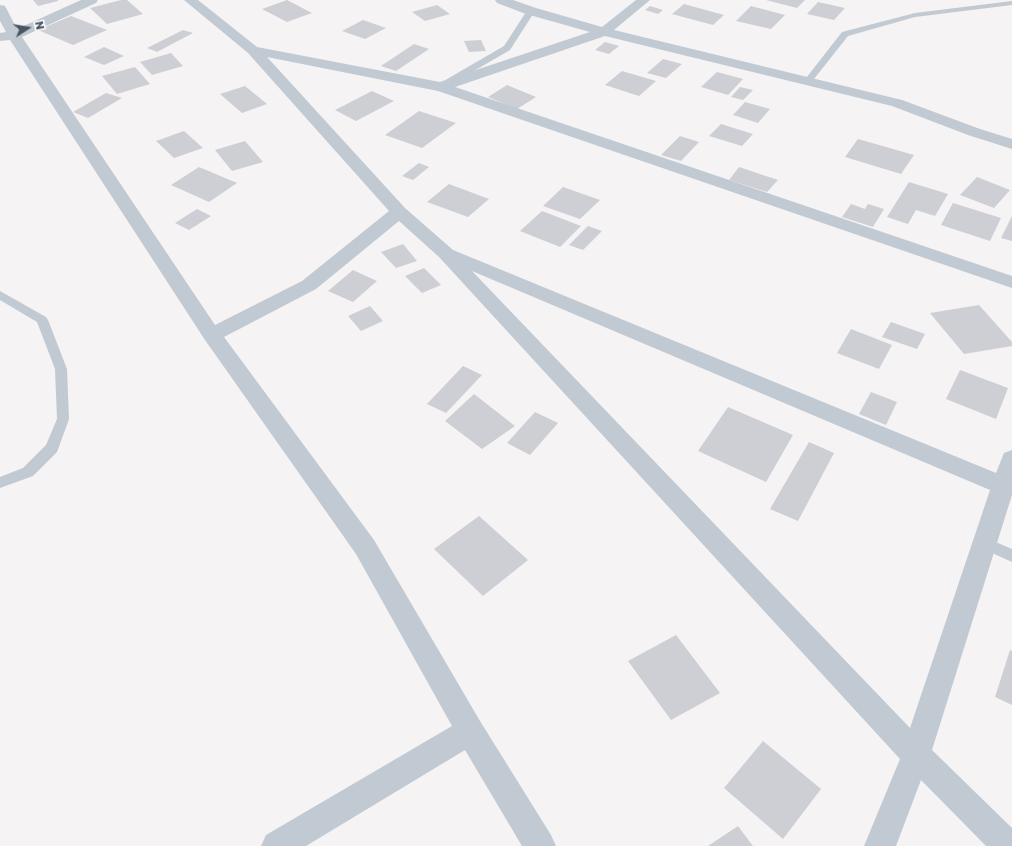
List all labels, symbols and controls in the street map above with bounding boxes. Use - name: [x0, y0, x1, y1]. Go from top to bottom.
- north arrow: [8, 8, 48, 48]
- text: N: [33, 20, 47, 31]

